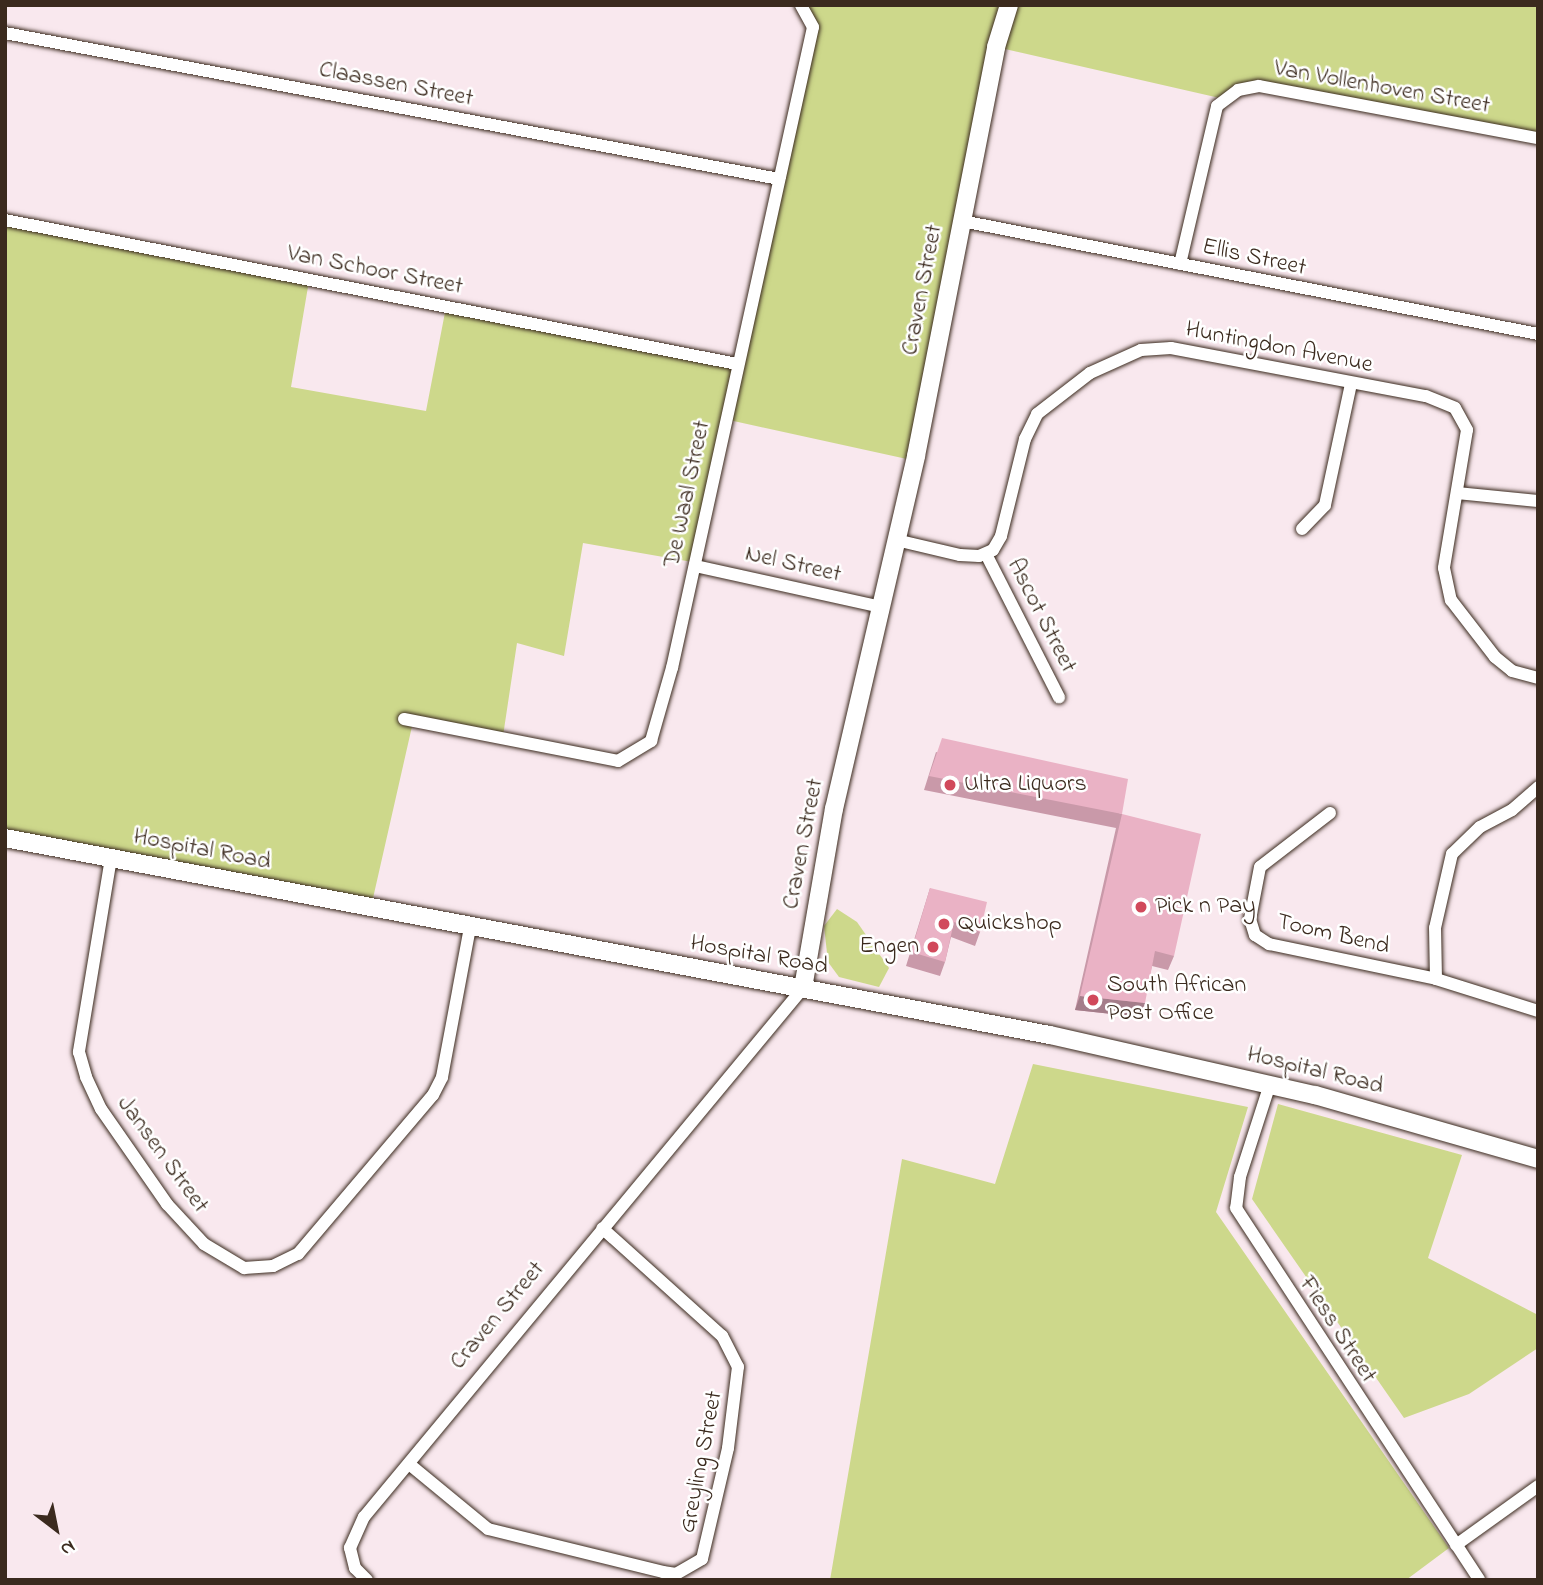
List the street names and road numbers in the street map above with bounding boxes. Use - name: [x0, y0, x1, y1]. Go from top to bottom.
- street label: Van Vollenhoven Street: [1272, 55, 1492, 121]
- street label: Claassen Street: [316, 56, 476, 114]
- street label: Craven Street: [896, 222, 950, 358]
- street label: Ellis Street: [1199, 233, 1309, 283]
- street label: Van Schoor Street: [285, 240, 465, 302]
- street label: Huntingdon Avenue: [1183, 316, 1375, 380]
- street label: De Waal Street: [658, 418, 718, 570]
- street label: Nel Street: [742, 540, 844, 590]
- street label: Ascot Street: [1000, 554, 1082, 678]
- street label: Craven Street: [777, 776, 831, 912]
- street label: Hospital Road: [131, 823, 273, 877]
- street label: Toom Bend: [1274, 908, 1392, 962]
- street label: Hospital Road: [688, 930, 830, 982]
- street label: Hospital Road: [1244, 1040, 1386, 1102]
- street label: Jansen Street: [110, 1091, 214, 1219]
- street label: Craven Street: [444, 1256, 552, 1376]
- street label: Fiess Street: [1292, 1271, 1382, 1389]
- street label: Greyling Street: [674, 1389, 730, 1535]

